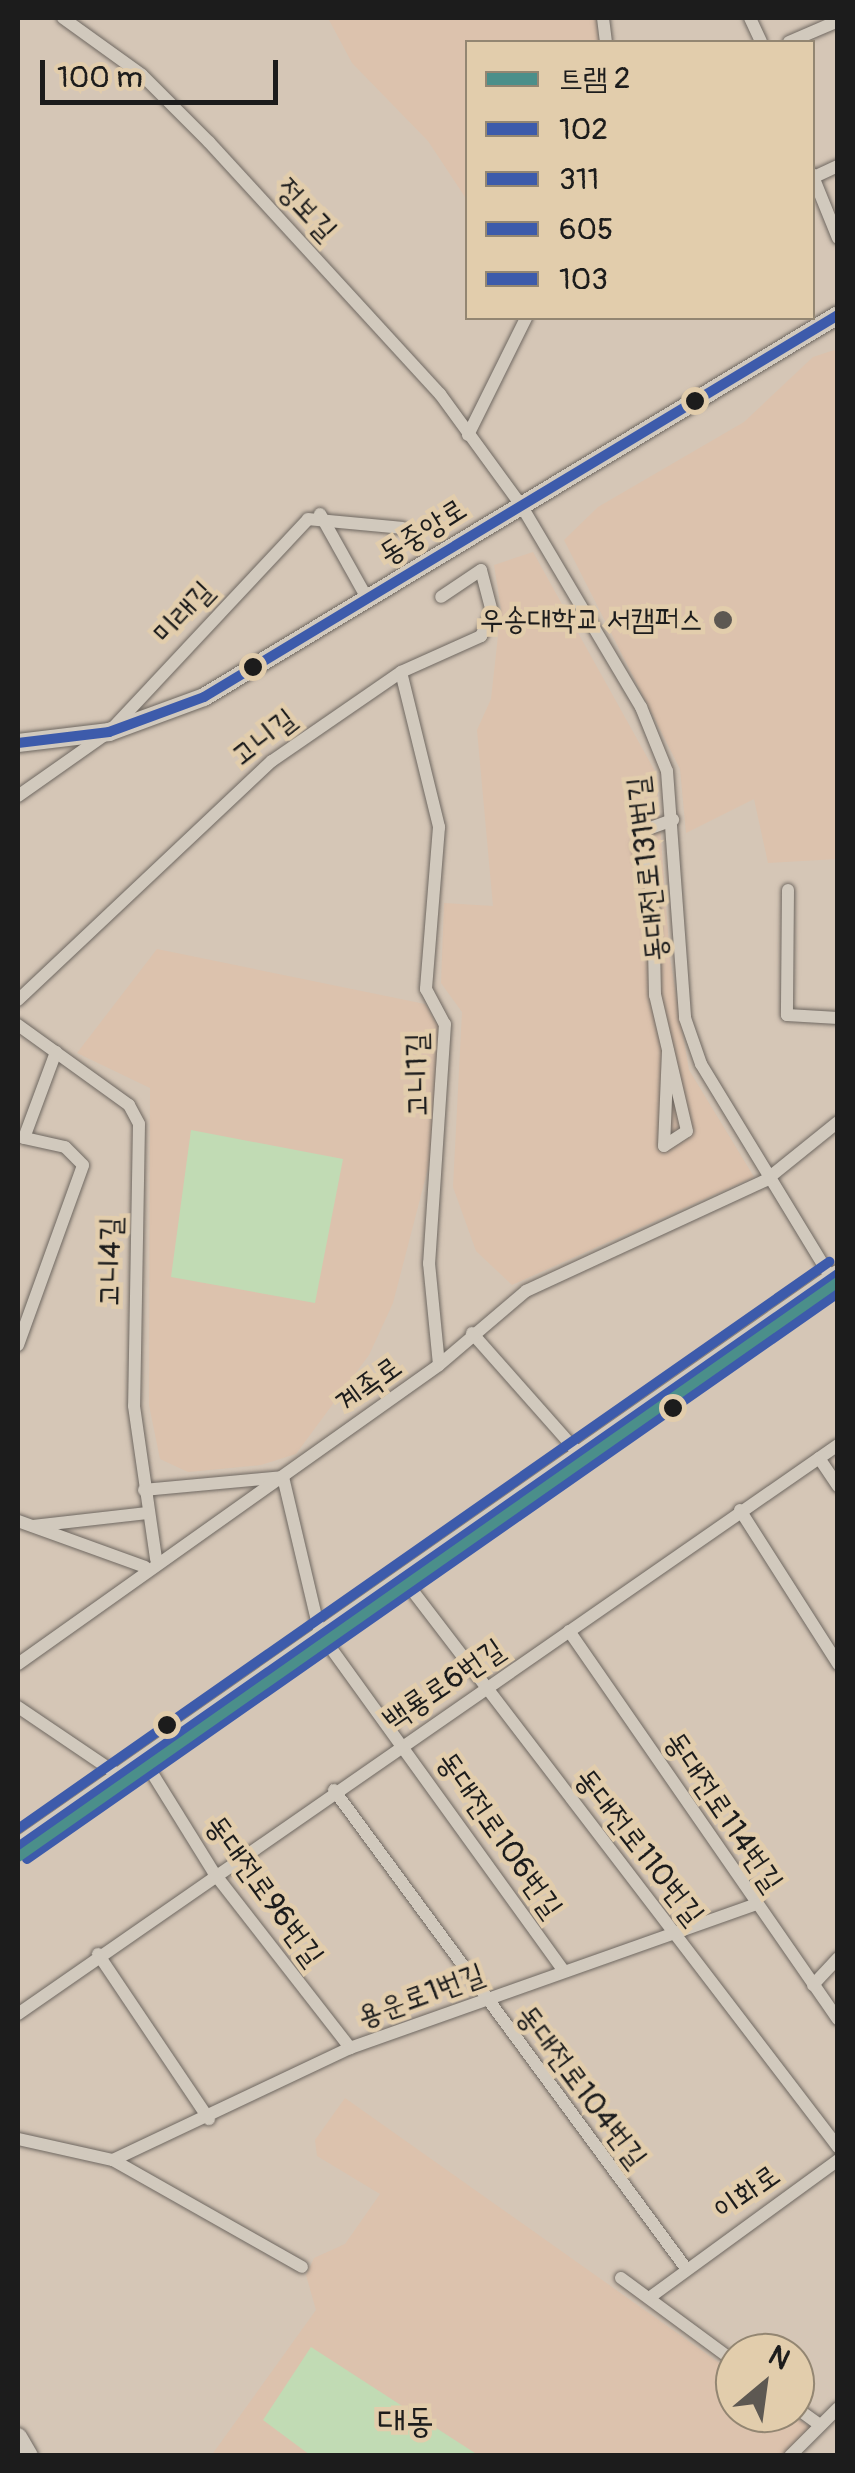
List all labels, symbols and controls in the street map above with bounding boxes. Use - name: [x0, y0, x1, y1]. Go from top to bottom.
- scale bar: [45, 40, 282, 102]
- legend: [465, 40, 815, 320]
- text: 100 m: [57, 59, 143, 96]
- text: 트램 2: [559, 60, 631, 97]
- text: 102: [559, 111, 608, 148]
- text: 311: [559, 161, 599, 198]
- street label: 정보길: [268, 171, 344, 249]
- text: 605: [559, 211, 613, 248]
- text: 103: [559, 261, 608, 298]
- unlabelled marker: [685, 391, 705, 411]
- street label: 동중앙로: [373, 491, 473, 573]
- street label: 미래길: [146, 574, 222, 652]
- place label: 우송대학교 서캠퍼스: [479, 602, 703, 638]
- marker: 우송대학교 서캠퍼스: [712, 609, 734, 631]
- unlabelled marker: [243, 657, 263, 677]
- street label: 고니길: [224, 702, 304, 774]
- street label: 동대전로131번길: [620, 775, 676, 963]
- street label: 고니1길: [399, 1033, 437, 1117]
- street label: 고니4길: [92, 1217, 130, 1307]
- street label: 계족로: [329, 1349, 409, 1421]
- unlabelled marker: [663, 1398, 683, 1418]
- street label: 백룡로6번길: [377, 1631, 511, 1739]
- unlabelled marker: [157, 1715, 177, 1735]
- street label: 동대전로114번길: [656, 1725, 790, 1899]
- street label: 동대전로106번길: [428, 1745, 570, 1925]
- street label: 동대전로110번길: [567, 1762, 711, 1932]
- street label: 동대전로96번길: [197, 1809, 331, 1973]
- street label: 용운로1번길: [353, 1956, 489, 2036]
- street label: 동대전로104번길: [508, 1999, 654, 2175]
- street label: 이화로: [707, 2157, 787, 2229]
- north arrow: [715, 2333, 815, 2433]
- text: N: [762, 2338, 796, 2378]
- district label: 대동: [378, 2400, 434, 2442]

